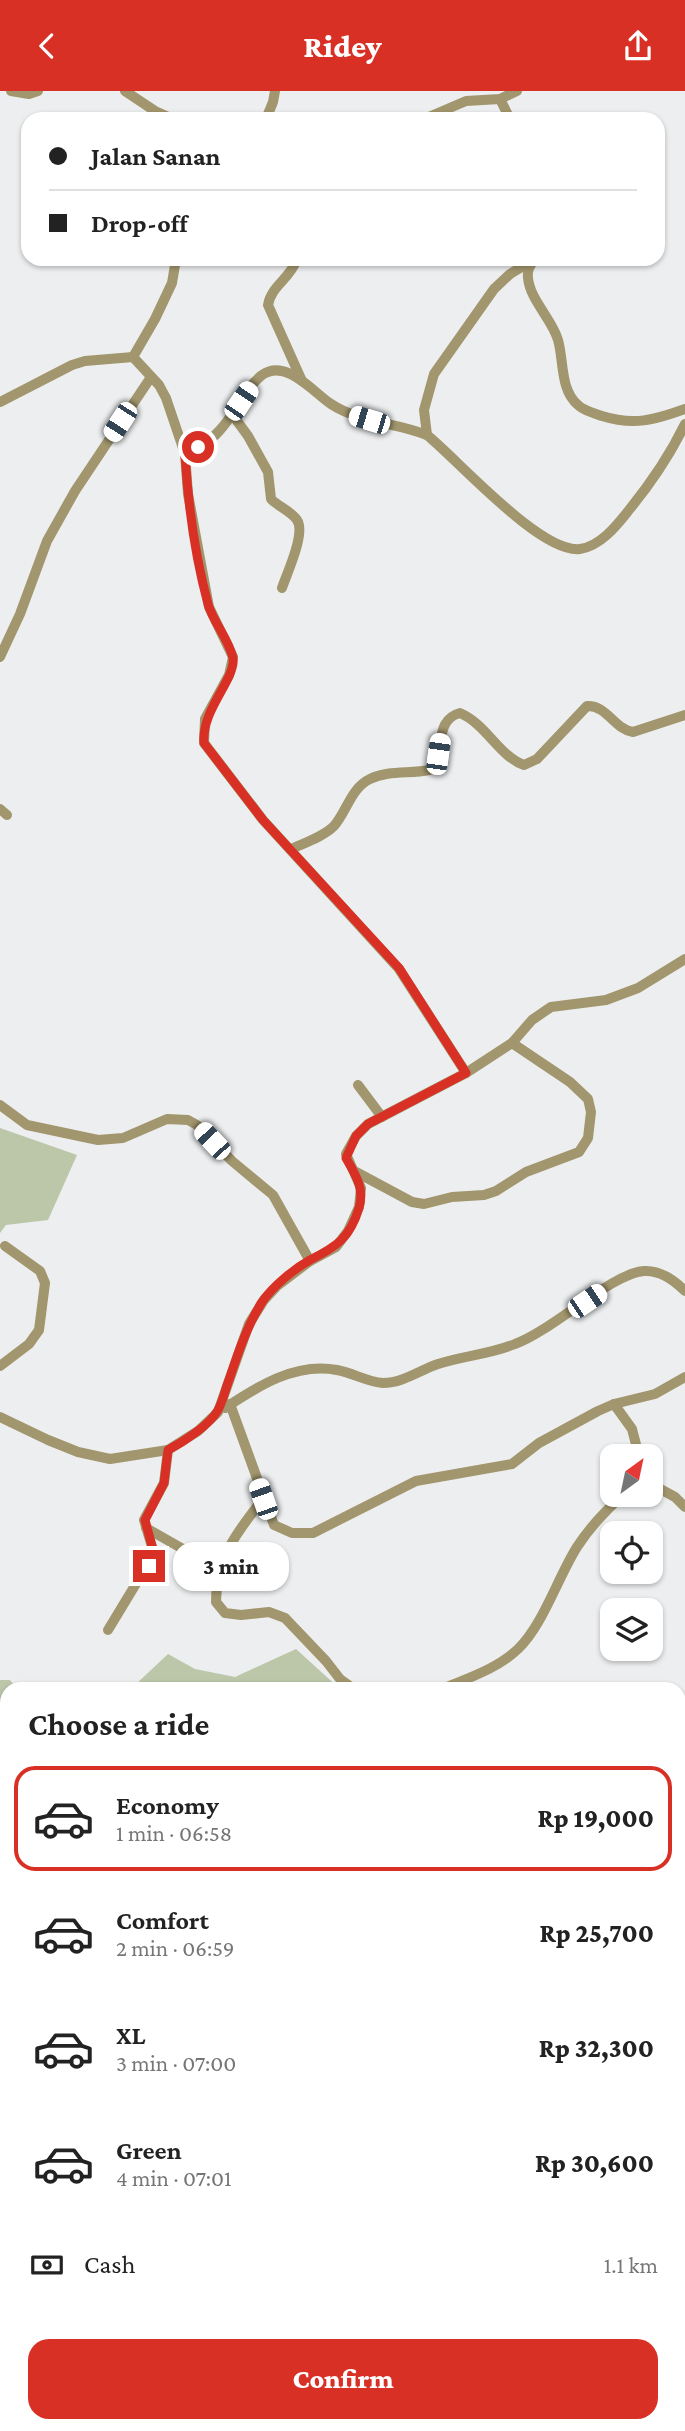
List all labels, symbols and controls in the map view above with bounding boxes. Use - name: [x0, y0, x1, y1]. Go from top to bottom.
- icon: back: [28, 27, 66, 65]
- icon: share: [619, 27, 657, 65]
- text: Ridey: [303, 28, 382, 64]
- text: Jalan Sanan: [91, 142, 221, 171]
- text: Drop-off: [91, 209, 188, 238]
- car: [221, 378, 262, 424]
- car: [100, 399, 141, 445]
- car: [346, 404, 393, 436]
- route start: [182, 431, 214, 463]
- car: [425, 732, 452, 776]
- car: [190, 1118, 235, 1164]
- car: [564, 1281, 611, 1321]
- north arrow: [600, 1444, 663, 1507]
- map controls: [600, 1444, 663, 1661]
- car: [247, 1476, 280, 1522]
- button: locate: [600, 1521, 663, 1584]
- callout: 3 min: [174, 1541, 289, 1591]
- route end: [133, 1550, 165, 1582]
- text: 3 min: [203, 1553, 259, 1579]
- button: layers: [600, 1598, 663, 1661]
- text: Choose a ride: [28, 1706, 209, 1742]
- icon: car: [32, 1787, 95, 1850]
- text: Economy: [116, 1791, 219, 1820]
- text: Rp 19,000: [538, 1804, 654, 1833]
- text: 1 min · 06:58: [116, 1820, 232, 1846]
- icon: car: [32, 1902, 95, 1965]
- text: Comfort: [116, 1906, 209, 1935]
- text: Rp 25,700: [539, 1919, 654, 1948]
- text: 2 min · 06:59: [116, 1935, 234, 1961]
- icon: car: [32, 2017, 95, 2080]
- text: XL: [116, 2021, 145, 2050]
- text: Rp 32,300: [539, 2034, 654, 2063]
- text: 3 min · 07:00: [116, 2050, 236, 2076]
- icon: car: [32, 2132, 95, 2195]
- text: Green: [116, 2136, 182, 2165]
- text: Rp 30,600: [535, 2149, 654, 2178]
- text: 4 min · 07:01: [116, 2165, 232, 2191]
- icon: cash: [28, 2246, 66, 2284]
- text: Cash: [84, 2250, 135, 2279]
- text: 1.1 km: [604, 2252, 658, 2278]
- button: Confirm: [28, 2339, 658, 2419]

